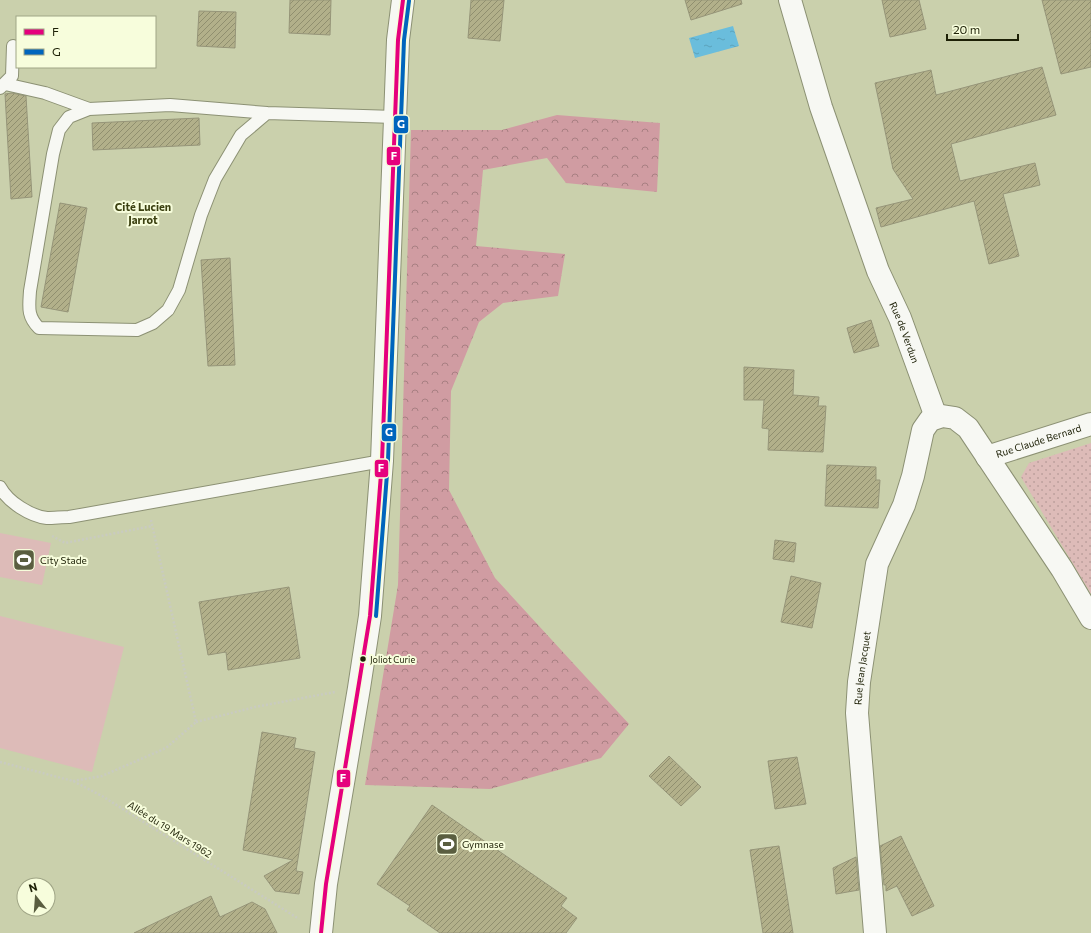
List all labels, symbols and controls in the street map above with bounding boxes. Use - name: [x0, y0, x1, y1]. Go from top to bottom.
- legend: [16, 16, 156, 68]
- scale bar: [947, 16, 1018, 42]
- text: 20 m: [953, 22, 980, 36]
- text: F: [52, 24, 59, 38]
- text: G: [52, 44, 61, 58]
- line badge: G: [393, 115, 409, 134]
- text: G: [397, 117, 405, 130]
- line badge: F: [386, 146, 401, 166]
- text: F: [391, 149, 397, 162]
- district label: Cité Lucien Jarrot: [115, 200, 171, 227]
- street label: Rue de Verdun: [887, 300, 922, 365]
- street label: Rue Claude Bernard: [994, 421, 1083, 460]
- line badge: G: [381, 423, 397, 442]
- text: G: [385, 425, 393, 438]
- line badge: F: [374, 459, 389, 478]
- text: F: [378, 461, 384, 474]
- sports icon: City Stade: [11, 547, 37, 573]
- place label: City Stade: [40, 554, 87, 566]
- street label: Rue Jean Jacquet: [852, 630, 873, 705]
- marker: Joliot Curie: [358, 654, 368, 664]
- place label: Joliot Curie: [370, 654, 415, 665]
- line badge: F: [336, 769, 351, 788]
- text: F: [340, 771, 346, 784]
- street label: Allée du 19 Mars 1962: [126, 798, 215, 860]
- sports icon: Gymnase: [434, 831, 460, 857]
- place label: Gymnase: [462, 838, 504, 850]
- north arrow: [16, 877, 56, 917]
- text: N: [27, 880, 39, 894]

